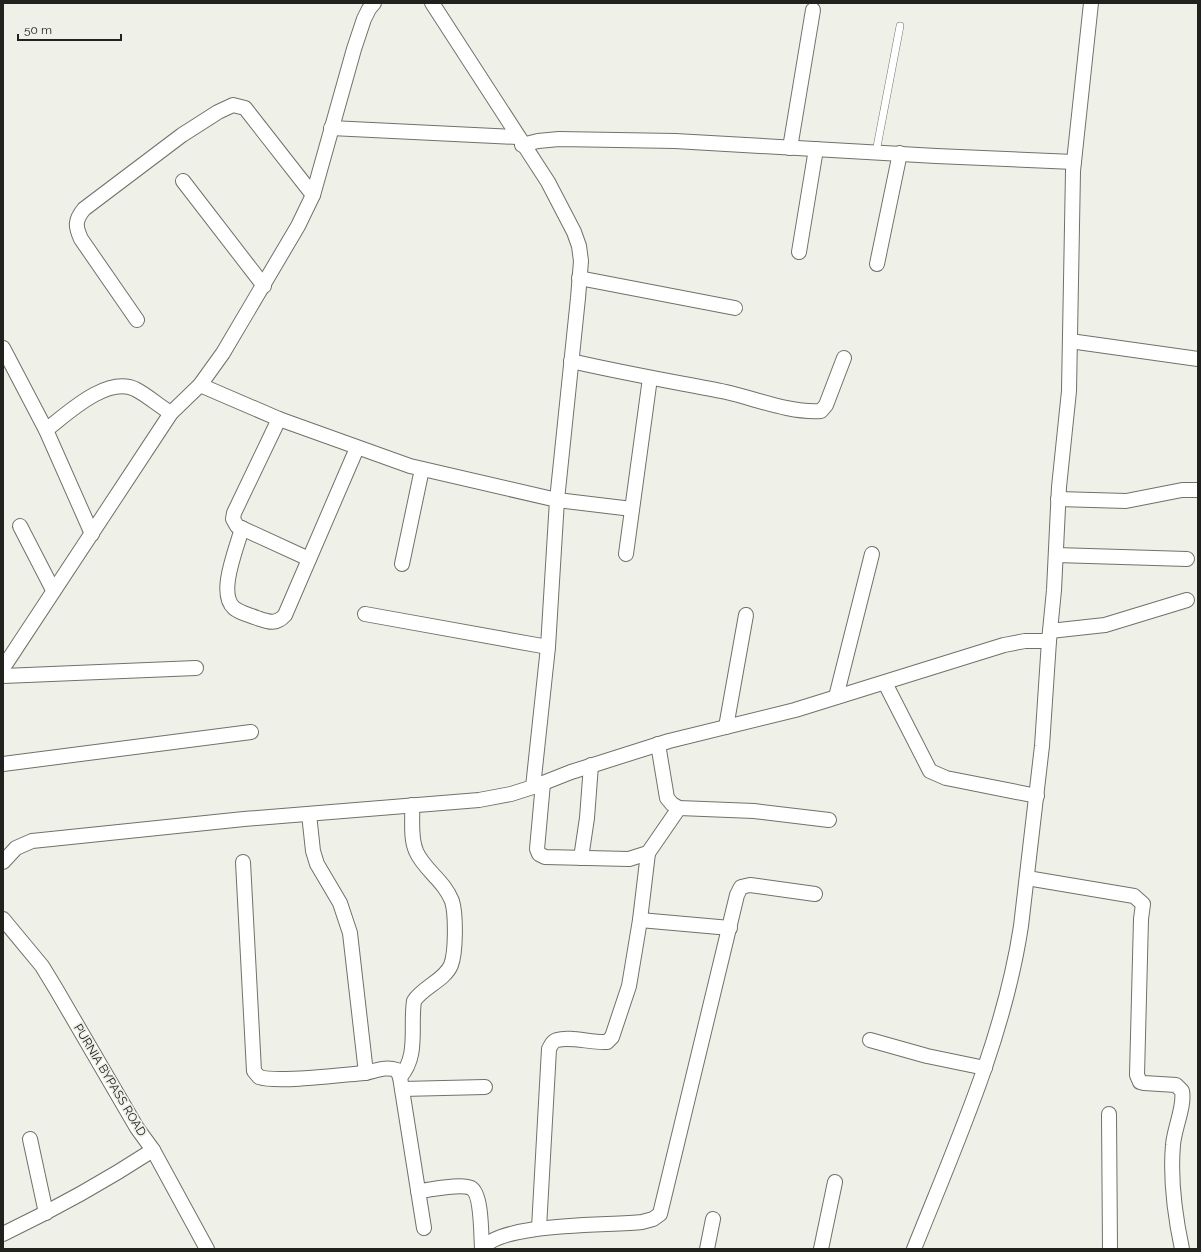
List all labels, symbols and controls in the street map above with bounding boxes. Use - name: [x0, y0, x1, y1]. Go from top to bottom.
- scale bar: [18, 16, 121, 42]
- text: 50 m: [24, 23, 52, 37]
- street label: PURNIA BYPASS ROAD: [71, 1021, 149, 1139]

